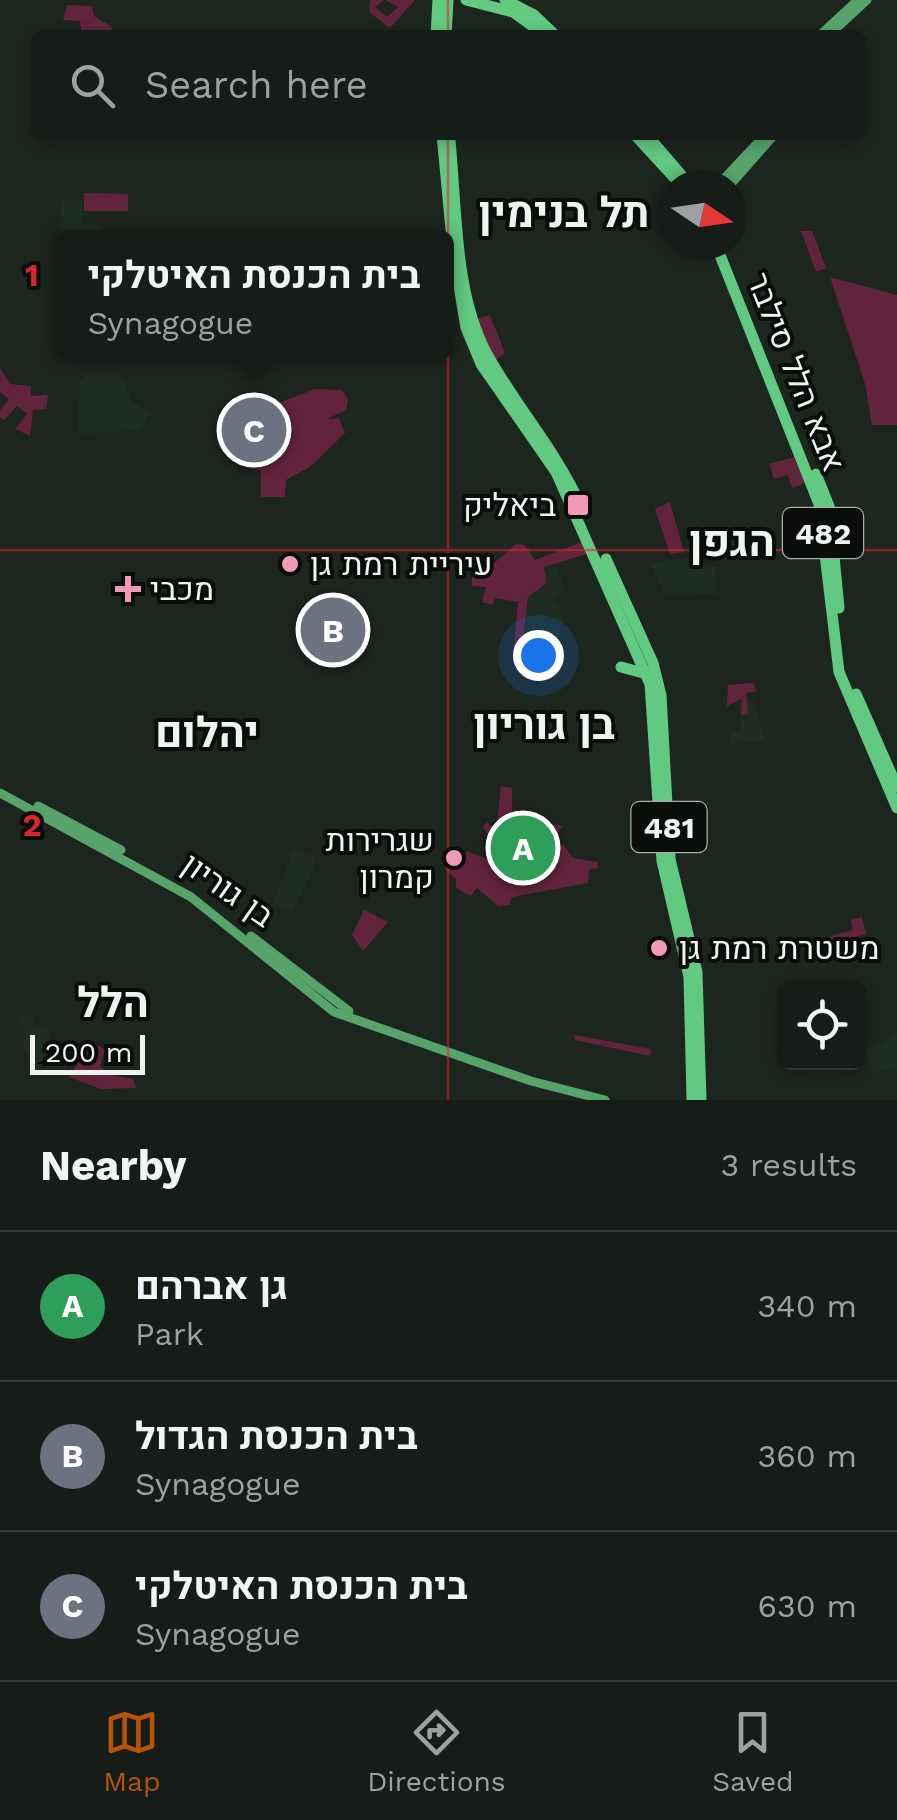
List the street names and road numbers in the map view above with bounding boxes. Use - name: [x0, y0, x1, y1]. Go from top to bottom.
- street label: אבא הלל סילבר: [739, 267, 853, 477]
- road number: 482: [783, 508, 863, 558]
- road number: 481: [632, 802, 706, 852]
- street label: בן גוריון: [175, 845, 281, 935]

